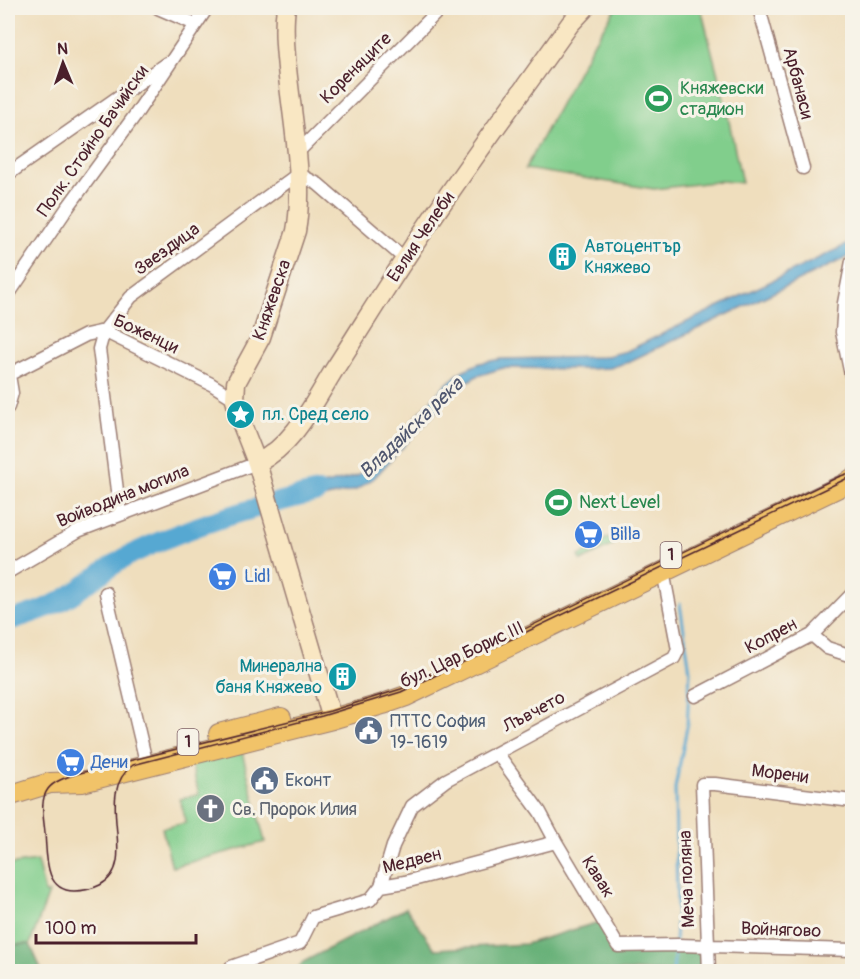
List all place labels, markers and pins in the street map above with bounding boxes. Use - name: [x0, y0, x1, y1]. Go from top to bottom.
- place label: Княжевски стадион: [680, 77, 763, 121]
- sports icon: Княжевски стадион: [643, 82, 675, 114]
- place label: Автоцентър Княжево: [584, 235, 681, 279]
- building icon: Автоцентър Княжево: [547, 240, 579, 272]
- place icon: пл. Сред село: [225, 398, 257, 430]
- place label: пл. Сред село: [262, 403, 369, 426]
- sports icon: Next Level: [542, 486, 574, 518]
- place label: Next Level: [579, 491, 661, 514]
- supermarket icon: Billa: [573, 518, 605, 550]
- place label: Billa: [610, 523, 640, 546]
- supermarket icon: Lidl: [207, 560, 239, 592]
- place label: Lidl: [244, 565, 270, 588]
- place label: Минерална баня Княжево: [215, 655, 322, 699]
- building icon: Минерална баня Княжево: [327, 660, 359, 692]
- place label: ПТТС София 19-1619: [390, 710, 486, 754]
- public building icon: ПТТС София 19-1619: [353, 715, 385, 747]
- supermarket icon: Дени: [54, 746, 86, 778]
- place label: Дени: [90, 751, 128, 774]
- public building icon: Еконт: [248, 764, 280, 796]
- place label: Еконт: [285, 769, 331, 792]
- church icon: Св. Пророк Илия: [195, 793, 227, 825]
- place label: Св. Пророк Илия: [232, 798, 357, 821]

